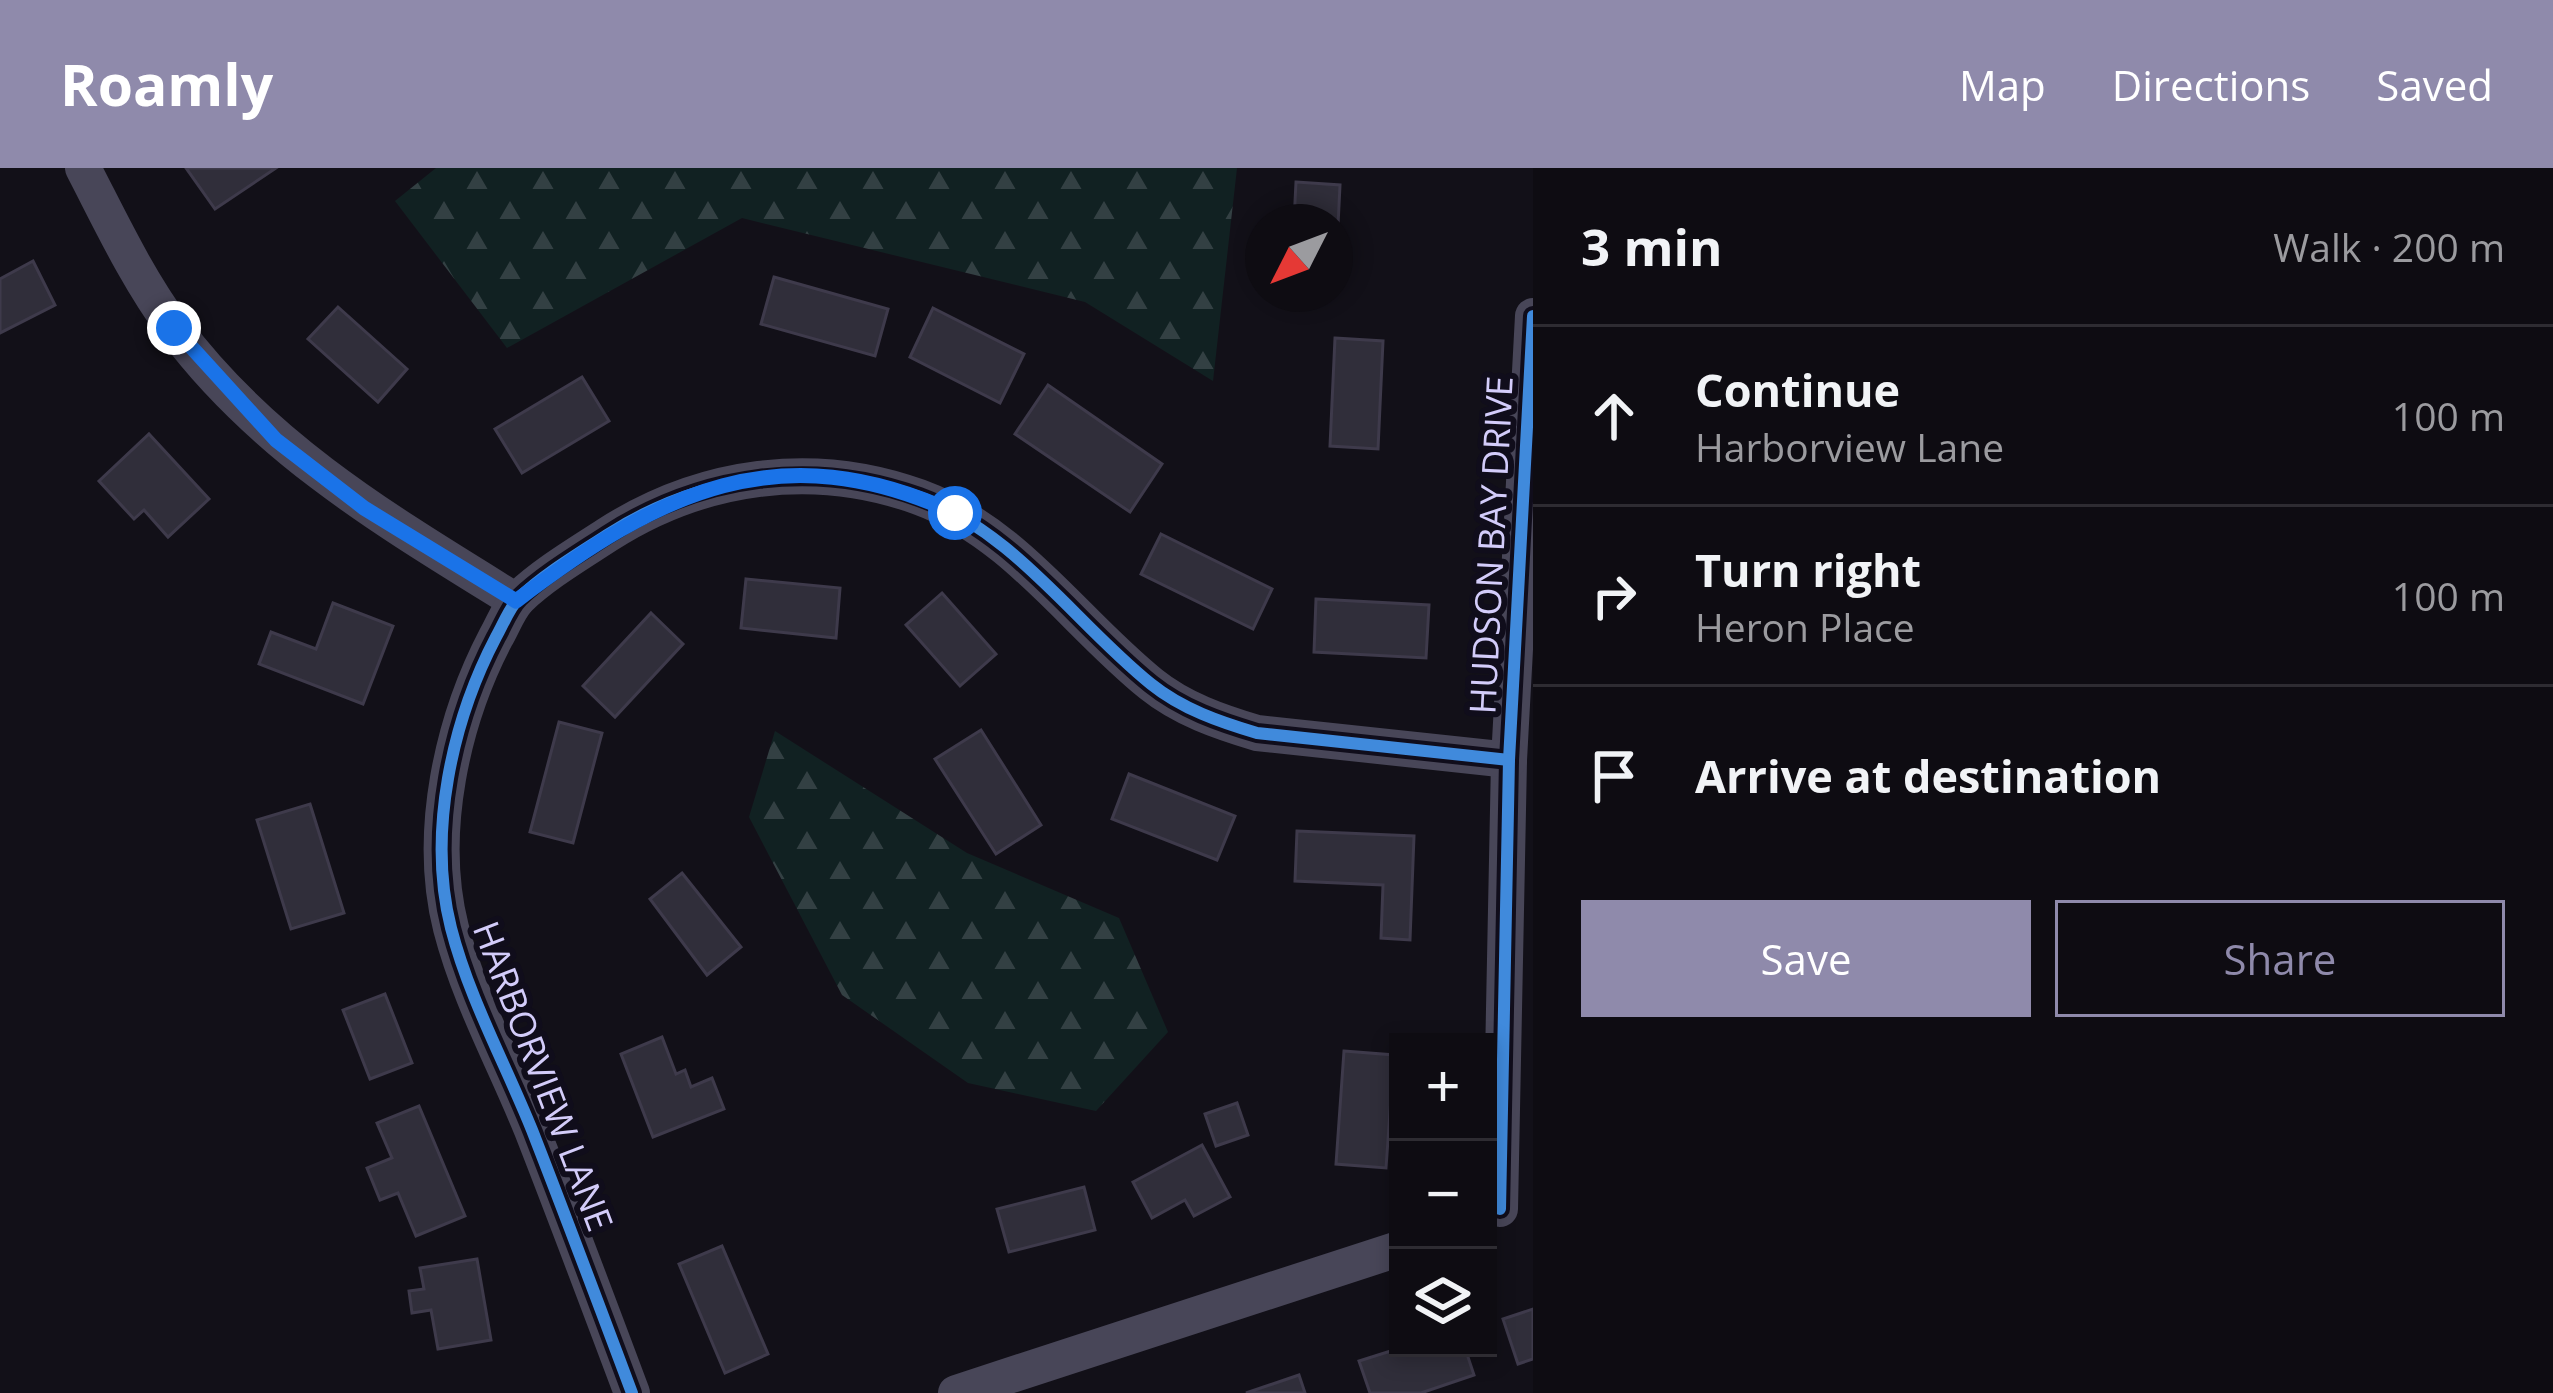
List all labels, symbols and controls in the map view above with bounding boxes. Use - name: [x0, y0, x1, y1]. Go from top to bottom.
- text: Roamly: [60, 45, 273, 123]
- text: Map: [1959, 56, 2046, 113]
- text: Directions: [2112, 56, 2310, 113]
- text: Saved: [2376, 56, 2493, 113]
- north arrow: [1245, 204, 1353, 312]
- text: 3 min: [1581, 211, 1723, 281]
- text: Walk · 200 m: [2273, 220, 2505, 273]
- route end: [147, 301, 201, 355]
- text: Continue: [1695, 359, 1900, 420]
- street label: HUDSON BAY DRIVE: [1457, 375, 1524, 715]
- icon: ahead: [1581, 383, 1647, 449]
- text: 100 m: [2392, 389, 2505, 442]
- text: Harborview Lane: [1695, 420, 2004, 473]
- route start: [928, 486, 982, 540]
- text: Turn right: [1695, 539, 1921, 600]
- icon: right: [1581, 563, 1647, 629]
- text: 100 m: [2392, 569, 2505, 622]
- text: Heron Place: [1695, 600, 1915, 653]
- icon: arrive: [1581, 743, 1647, 809]
- text: Arrive at destination: [1695, 745, 2161, 806]
- button: Save: [1581, 900, 2031, 1017]
- button: Share: [2055, 900, 2505, 1017]
- street label: HARBORVIEW LANE: [462, 914, 625, 1238]
- map controls: [1389, 1033, 1497, 1357]
- button: +: [1389, 1033, 1497, 1141]
- button: −: [1389, 1141, 1497, 1249]
- button: layers: [1389, 1249, 1497, 1357]

